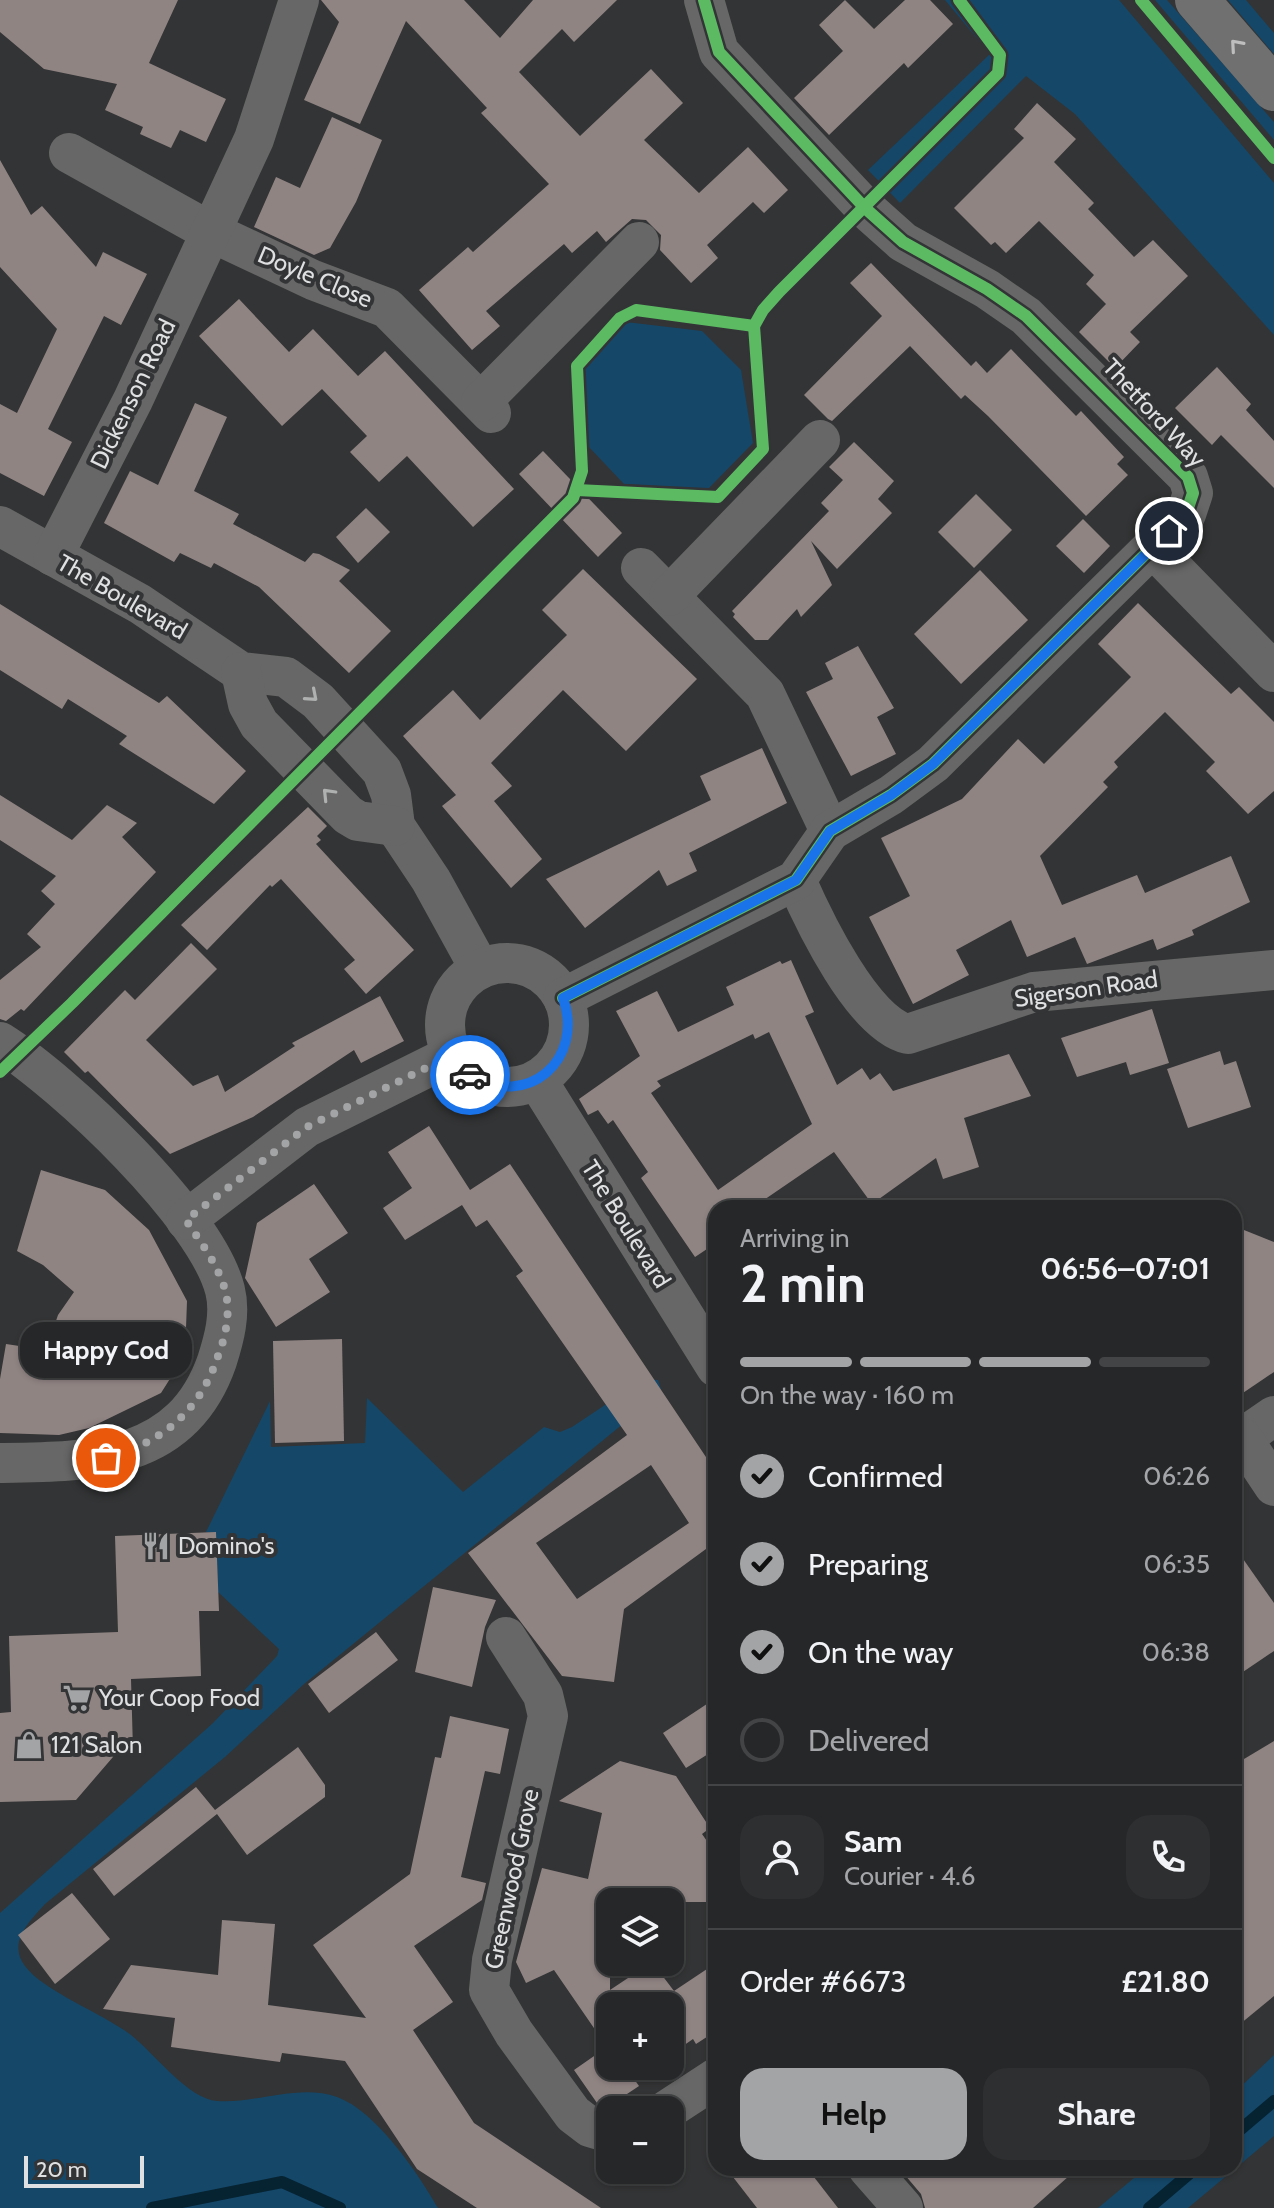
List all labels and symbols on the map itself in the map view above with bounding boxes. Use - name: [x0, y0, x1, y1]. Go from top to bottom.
- one-way arrow: [1231, 39, 1246, 54]
- street label: Doyle Close: [254, 239, 377, 314]
- street label: Dickenson Road: [84, 314, 181, 473]
- street label: Thetford Way: [1097, 352, 1212, 473]
- pin: [1135, 497, 1203, 565]
- street label: The Boulevard: [52, 548, 192, 645]
- one-way arrow: [302, 686, 317, 701]
- one-way arrow: [323, 789, 337, 803]
- street label: Sigerson Road: [1012, 964, 1160, 1013]
- courier: [430, 1035, 510, 1115]
- street label: The Boulevard: [576, 1155, 677, 1293]
- callout: Happy Cod: [20, 1322, 192, 1378]
- pin: [72, 1424, 140, 1492]
- restaurant icon: Domino's: [141, 1531, 171, 1561]
- place label: Domino's: [178, 1531, 275, 1560]
- supermarket icon: Your Coop Food: [62, 1683, 92, 1713]
- place label: Your Coop Food: [98, 1683, 260, 1712]
- shop icon: 121 Salon: [14, 1730, 44, 1760]
- place label: 121 Salon: [51, 1730, 142, 1759]
- street label: Greenwood Grove: [478, 1786, 545, 1972]
- scale bar: [24, 2152, 144, 2188]

